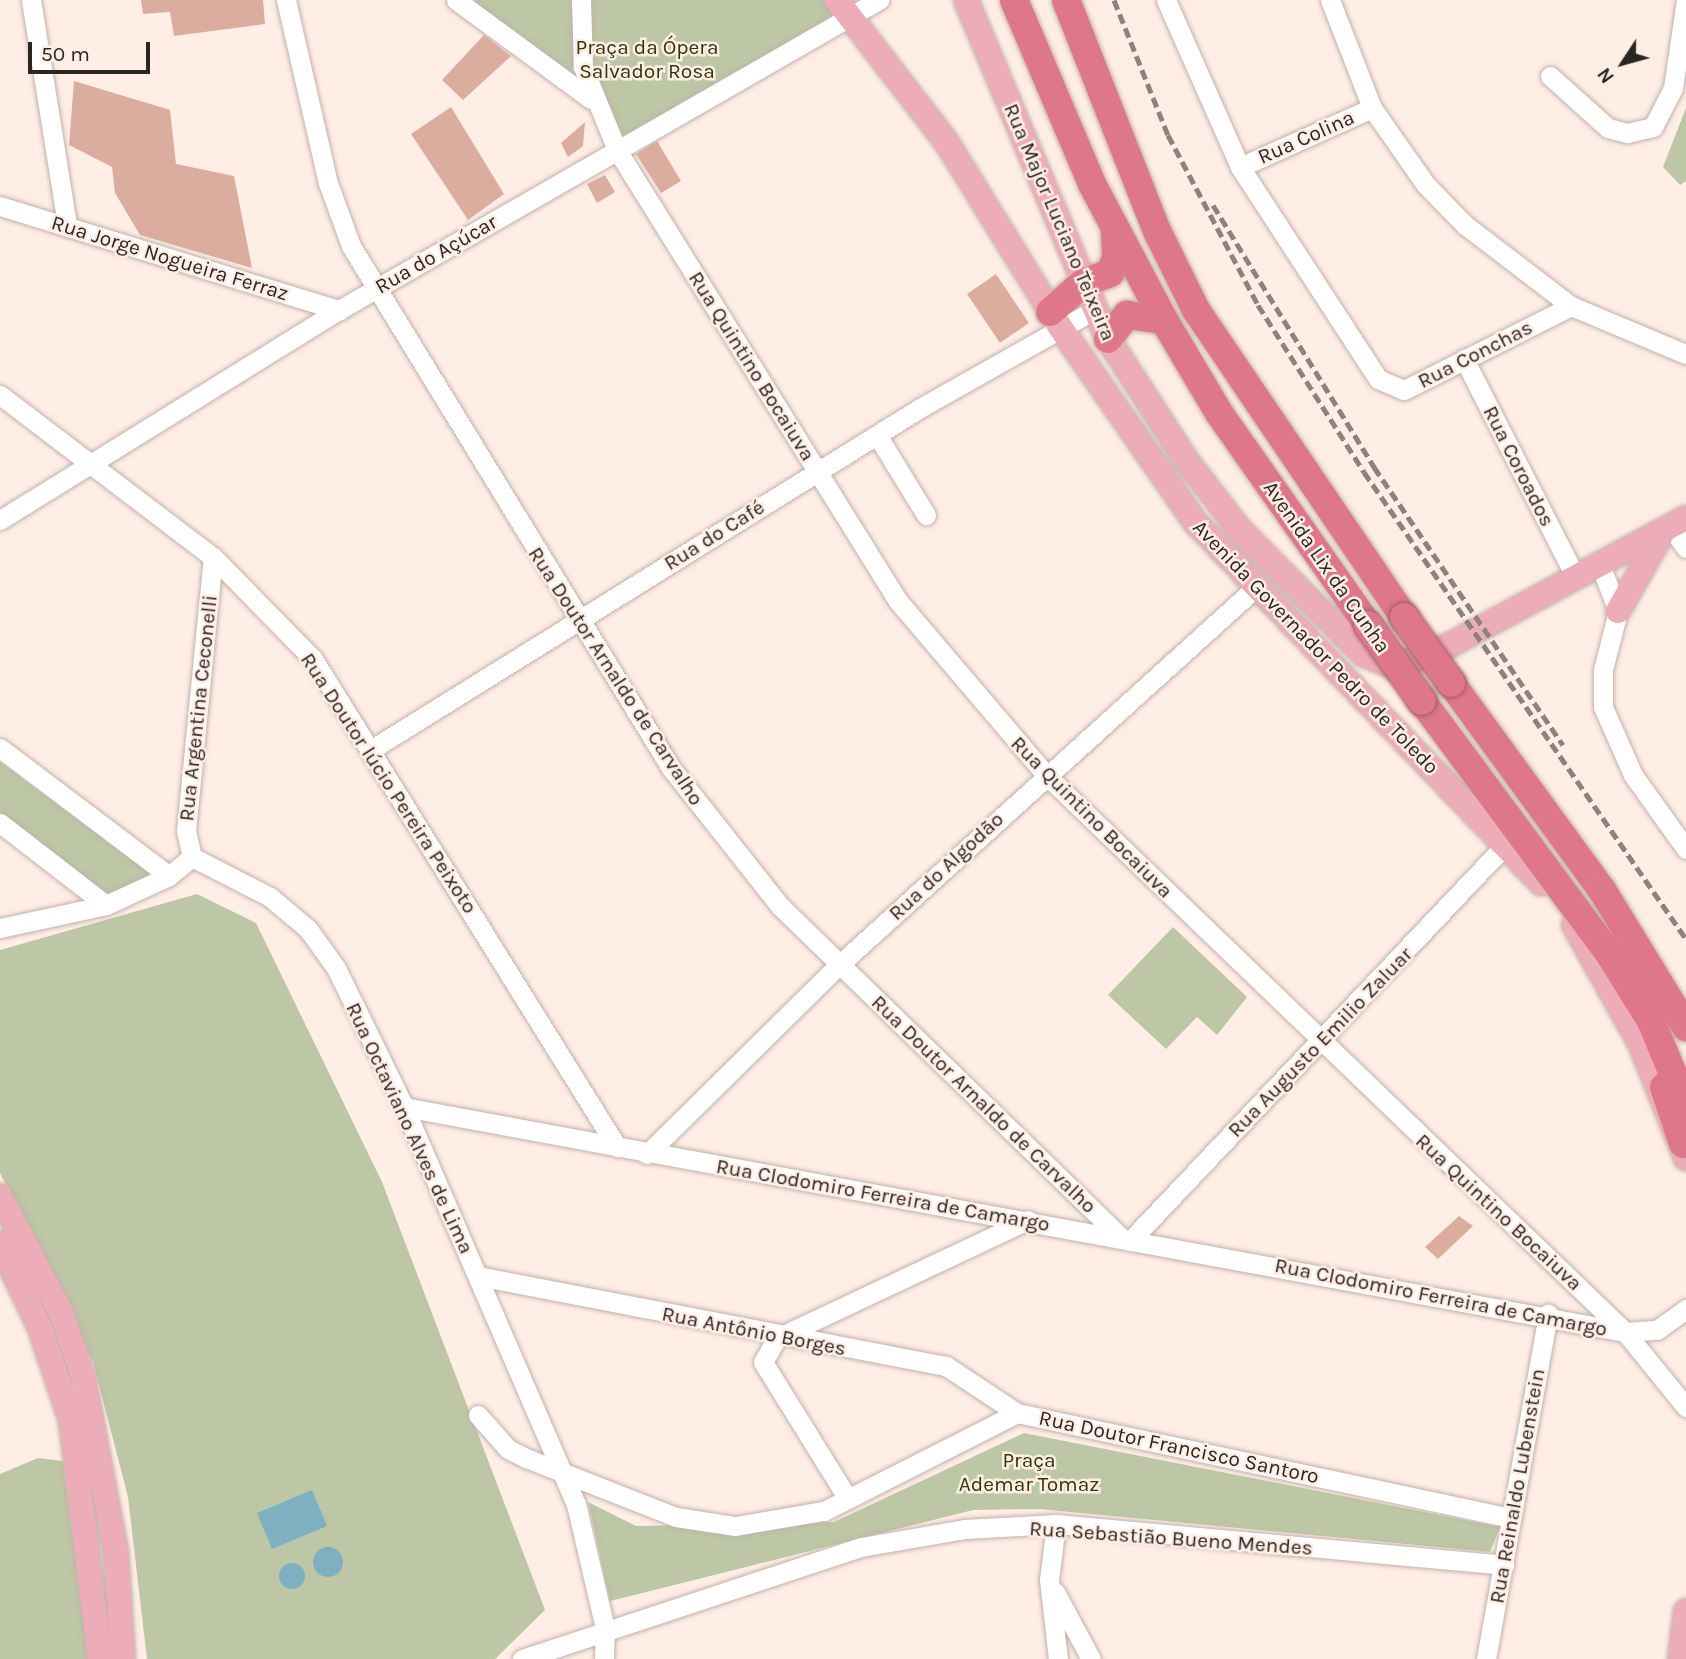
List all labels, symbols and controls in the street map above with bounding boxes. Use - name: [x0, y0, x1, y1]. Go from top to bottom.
- scale bar: [32, 28, 154, 72]
- north arrow: [1588, 28, 1658, 98]
- park label: Praça da Ópera Salvador Rosa: [576, 34, 718, 84]
- text: 50 m: [41, 42, 90, 66]
- text: N: [1593, 63, 1619, 87]
- street label: Rua Major Luciano Teixeira: [999, 100, 1121, 344]
- street label: Rua Colina: [1254, 105, 1358, 169]
- street label: Rua do Açúcar: [371, 209, 501, 299]
- street label: Rua Jorge Nogueira Ferraz: [48, 210, 292, 306]
- street label: Rua Quintino Bocaiuva: [683, 267, 821, 465]
- street label: Rua Conchas: [1413, 314, 1537, 394]
- street label: Rua Coroados: [1478, 401, 1560, 531]
- street label: Avenida Lix da Cunha: [1258, 476, 1396, 658]
- street label: Rua do Café: [659, 494, 769, 576]
- street label: Avenida Governador Pedro de Toledo: [1188, 515, 1444, 779]
- street label: Rua Doutor Arnaldo de Carvalho: [523, 542, 709, 810]
- street label: Rua Argentina Ceconelli: [174, 594, 222, 822]
- street label: Rua Doutor lúcio Pereira Peixoto: [295, 648, 483, 918]
- street label: Rua Quintino Bocaiuva: [1006, 731, 1178, 903]
- street label: Rua do Algodão: [883, 806, 1009, 926]
- street label: Rua Augusto Emilio Zaluar: [1222, 942, 1418, 1142]
- street label: Rua Doutor Arnaldo de Carvalho: [866, 990, 1102, 1218]
- street label: Rua Octaviano Alves de Lima: [341, 998, 479, 1258]
- street label: Rua Quintino Bocaiuva: [1410, 1128, 1588, 1296]
- street label: Rua Clodomiro Ferreira de Camargo: [714, 1153, 1052, 1237]
- street label: Rua Clodomiro Ferreira de Camargo: [1273, 1252, 1609, 1342]
- street label: Rua Antônio Borges: [660, 1301, 848, 1361]
- street label: Rua Reinaldo Lubenstein: [1484, 1367, 1550, 1605]
- street label: Rua Doutor Francisco Santoro: [1037, 1405, 1321, 1489]
- park label: Praça Ademar Tomaz: [959, 1447, 1099, 1497]
- street label: Rua Sebastião Bueno Mendes: [1028, 1516, 1314, 1560]

